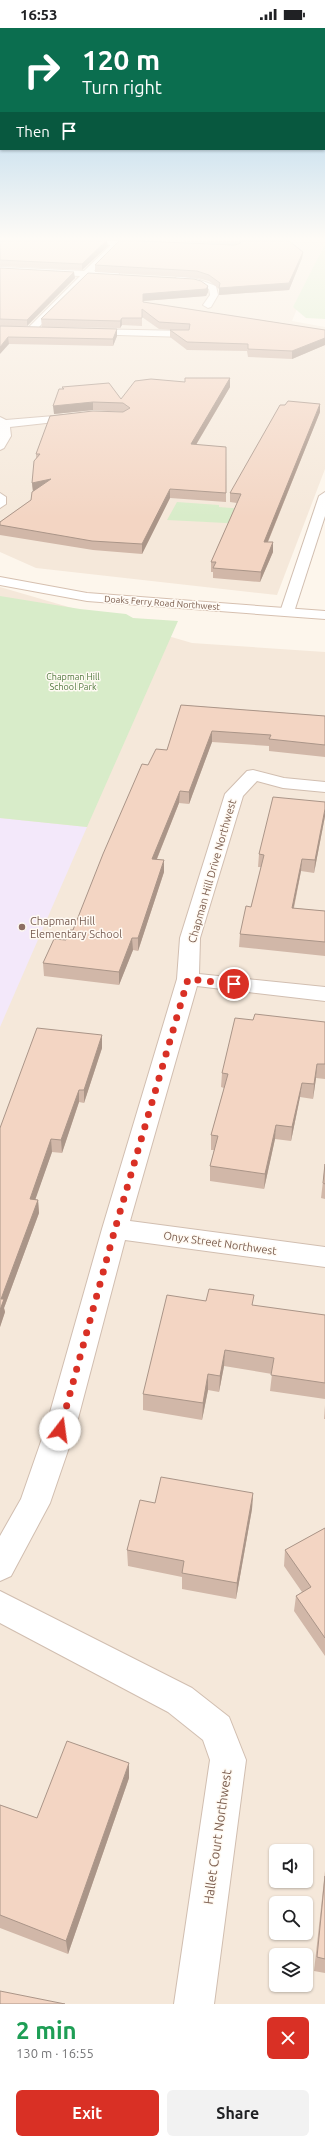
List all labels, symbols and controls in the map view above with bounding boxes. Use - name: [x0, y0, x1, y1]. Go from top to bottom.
- text: 16:53: [20, 6, 58, 23]
- icon: right: [16, 44, 68, 96]
- text: 120 m: [82, 44, 160, 75]
- text: Turn right: [82, 77, 162, 97]
- icon: arrive: [58, 120, 80, 142]
- text: Then: [16, 123, 50, 140]
- street label: Doaks Ferry Road Northwest: [104, 594, 221, 612]
- park label: Chapman Hill School Park: [46, 672, 100, 692]
- street label: Chapman Hill Drive Northwest: [186, 797, 238, 944]
- place label: Chapman Hill Elementary School: [30, 915, 122, 940]
- marker: Chapman Hill Elementary School: [17, 922, 27, 932]
- pin: [217, 967, 251, 1001]
- icon: arrive: [223, 973, 245, 995]
- street label: Onyx Street Northwest: [163, 1229, 278, 1257]
- position arrow: [39, 1409, 81, 1451]
- street label: Hallet Court Northwest: [201, 1769, 233, 1905]
- map controls: [269, 1844, 313, 1992]
- button: sound: [269, 1844, 313, 1888]
- button: search: [269, 1896, 313, 1940]
- button: layers: [269, 1948, 313, 1992]
- text: 2 min: [16, 2017, 77, 2044]
- button: close: [267, 2017, 309, 2059]
- text: 130 m · 16:55: [16, 2046, 94, 2060]
- button: Exit: [16, 2090, 159, 2136]
- button: Share: [167, 2090, 309, 2136]

